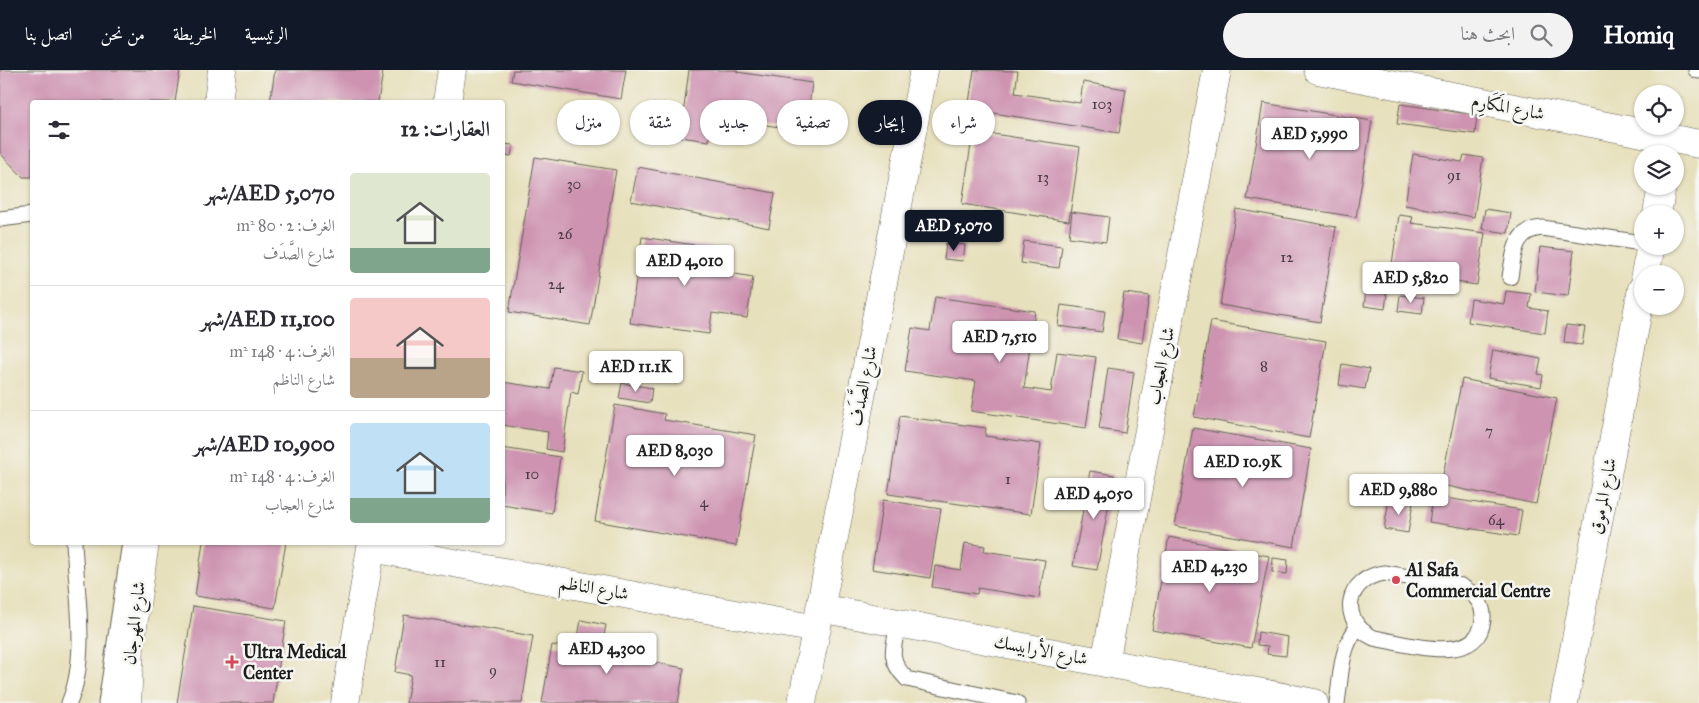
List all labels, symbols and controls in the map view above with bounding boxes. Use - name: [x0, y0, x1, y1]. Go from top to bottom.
- search box: [1223, 13, 1573, 58]
- text: Homiq: [1603, 20, 1674, 50]
- icon: search: [1527, 21, 1555, 49]
- text: ابحث هنا: [1460, 22, 1515, 45]
- text: اتصل بنا: [25, 23, 72, 45]
- text: من نحن: [100, 23, 145, 45]
- text: الخريطة: [173, 23, 217, 45]
- text: الرئيسية: [245, 23, 288, 45]
- map controls: [1634, 85, 1684, 315]
- button: locate: [1634, 85, 1684, 135]
- street label: شارع المَكَارِم: [1469, 87, 1547, 130]
- house number: 103: [1092, 95, 1112, 113]
- chip: منزل: [557, 100, 620, 145]
- chip: شقة: [630, 100, 690, 145]
- chip: جديد: [700, 100, 767, 145]
- chip: تصفية: [777, 100, 848, 145]
- chip: إيجار: [858, 100, 922, 145]
- chip: شراء: [932, 100, 995, 145]
- icon: filters: [45, 116, 73, 144]
- text: العقارات: 12: [400, 116, 490, 142]
- pin: AED 5,990: [1253, 118, 1367, 160]
- text: AED 5,990: [1272, 124, 1348, 143]
- button: layers: [1634, 145, 1684, 195]
- house number: 91: [1447, 166, 1461, 184]
- house number: 13: [1037, 168, 1049, 186]
- house number: 30: [567, 175, 581, 193]
- text: AED 5,070/شهر: [205, 180, 335, 206]
- icon: home: [390, 193, 450, 253]
- button: +: [1634, 205, 1684, 255]
- pin: AED 5,070: [897, 210, 1011, 252]
- text: الغرف: 2 · 80 m²: [237, 216, 335, 235]
- text: AED 5,070: [916, 216, 992, 235]
- house number: 26: [557, 225, 574, 243]
- text: شارع الصَّدَف: [263, 244, 335, 263]
- pin: AED 4,010: [628, 244, 742, 287]
- house number: 12: [1280, 248, 1294, 266]
- text: AED 4,010: [647, 251, 723, 270]
- pin: AED 5,820: [1354, 262, 1468, 304]
- button: −: [1634, 265, 1684, 315]
- text: AED 5,820: [1373, 268, 1449, 287]
- house number: 24: [548, 275, 565, 293]
- text: AED 11,100/شهر: [200, 306, 335, 332]
- icon: home: [390, 318, 450, 378]
- pin: AED 7,510: [943, 320, 1057, 363]
- street label: شارع العجاب: [1143, 325, 1183, 408]
- text: AED 7,510: [963, 327, 1037, 346]
- text: الغرف: 4 · 148 m²: [230, 342, 335, 361]
- street label: شارع الصَّدَف: [841, 343, 885, 429]
- pin: AED 11.1K: [579, 350, 693, 393]
- text: AED 11.1K: [600, 357, 672, 376]
- house number: 8: [1260, 357, 1268, 375]
- text: شارع الناظم: [273, 370, 335, 389]
- house number: 7: [1485, 422, 1493, 440]
- text: AED 10,900/شهر: [194, 431, 335, 457]
- pin: AED 8,030: [618, 434, 732, 477]
- text: AED 8,030: [637, 441, 713, 460]
- icon: home: [390, 443, 450, 503]
- pin: AED 10.9K: [1186, 446, 1300, 488]
- text: AED 10.9K: [1204, 452, 1282, 471]
- street label: شارع المرموق: [1585, 456, 1625, 537]
- house number: 10: [525, 465, 539, 483]
- text: الغرف: 4 · 148 m²: [230, 467, 335, 486]
- house number: 1: [1005, 470, 1011, 488]
- pin: AED 9,880: [1342, 474, 1456, 516]
- pin: AED 4,050: [1037, 478, 1151, 520]
- text: AED 9,880: [1360, 480, 1438, 499]
- text: AED 4,050: [1055, 484, 1133, 503]
- house number: 4: [700, 493, 709, 511]
- text: شارع العجاب: [265, 495, 335, 514]
- house number: 64: [1488, 511, 1505, 529]
- pin: AED 4,230: [1153, 550, 1267, 593]
- text: AED 4,230: [1172, 557, 1248, 576]
- place label: Al Safa Commercial Centre: [1405, 559, 1551, 602]
- street label: شارع الناظم: [556, 571, 631, 611]
- marker: Al Safa Commercial Centre: [1390, 574, 1402, 586]
- street label: شارع المهرجان: [118, 580, 154, 666]
- street label: شارع الأرابيسك: [991, 628, 1090, 674]
- pin: AED 4,300: [550, 632, 664, 675]
- text: AED 4,300: [569, 639, 645, 658]
- place label: Ultra Medical Center: [243, 641, 348, 684]
- house number: 11: [434, 653, 446, 671]
- marker: Ultra Medical Center: [225, 655, 239, 669]
- house number: 9: [489, 661, 497, 679]

